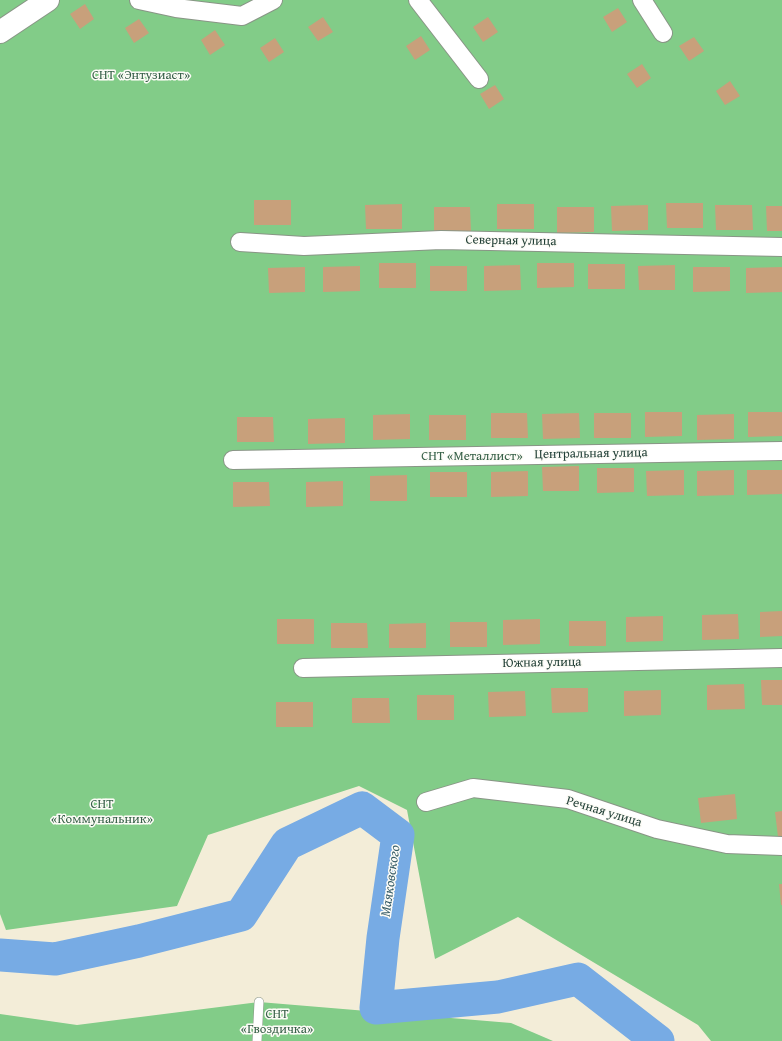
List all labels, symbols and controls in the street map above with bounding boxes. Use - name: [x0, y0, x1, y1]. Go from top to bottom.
- park label: СНТ «Энтузиаст»: [92, 68, 190, 84]
- street label: Северная улица: [465, 232, 557, 250]
- street label: Центральная улица: [534, 445, 648, 463]
- park label: СНТ «Металлист»: [421, 449, 523, 465]
- street label: Южная улица: [502, 655, 582, 671]
- street label: Речная улица: [564, 793, 644, 831]
- park label: СНТ «Коммунальник»: [51, 797, 153, 828]
- water label: Маяковского: [378, 844, 404, 918]
- park label: СНТ «Гвоздичка»: [241, 1007, 313, 1038]

